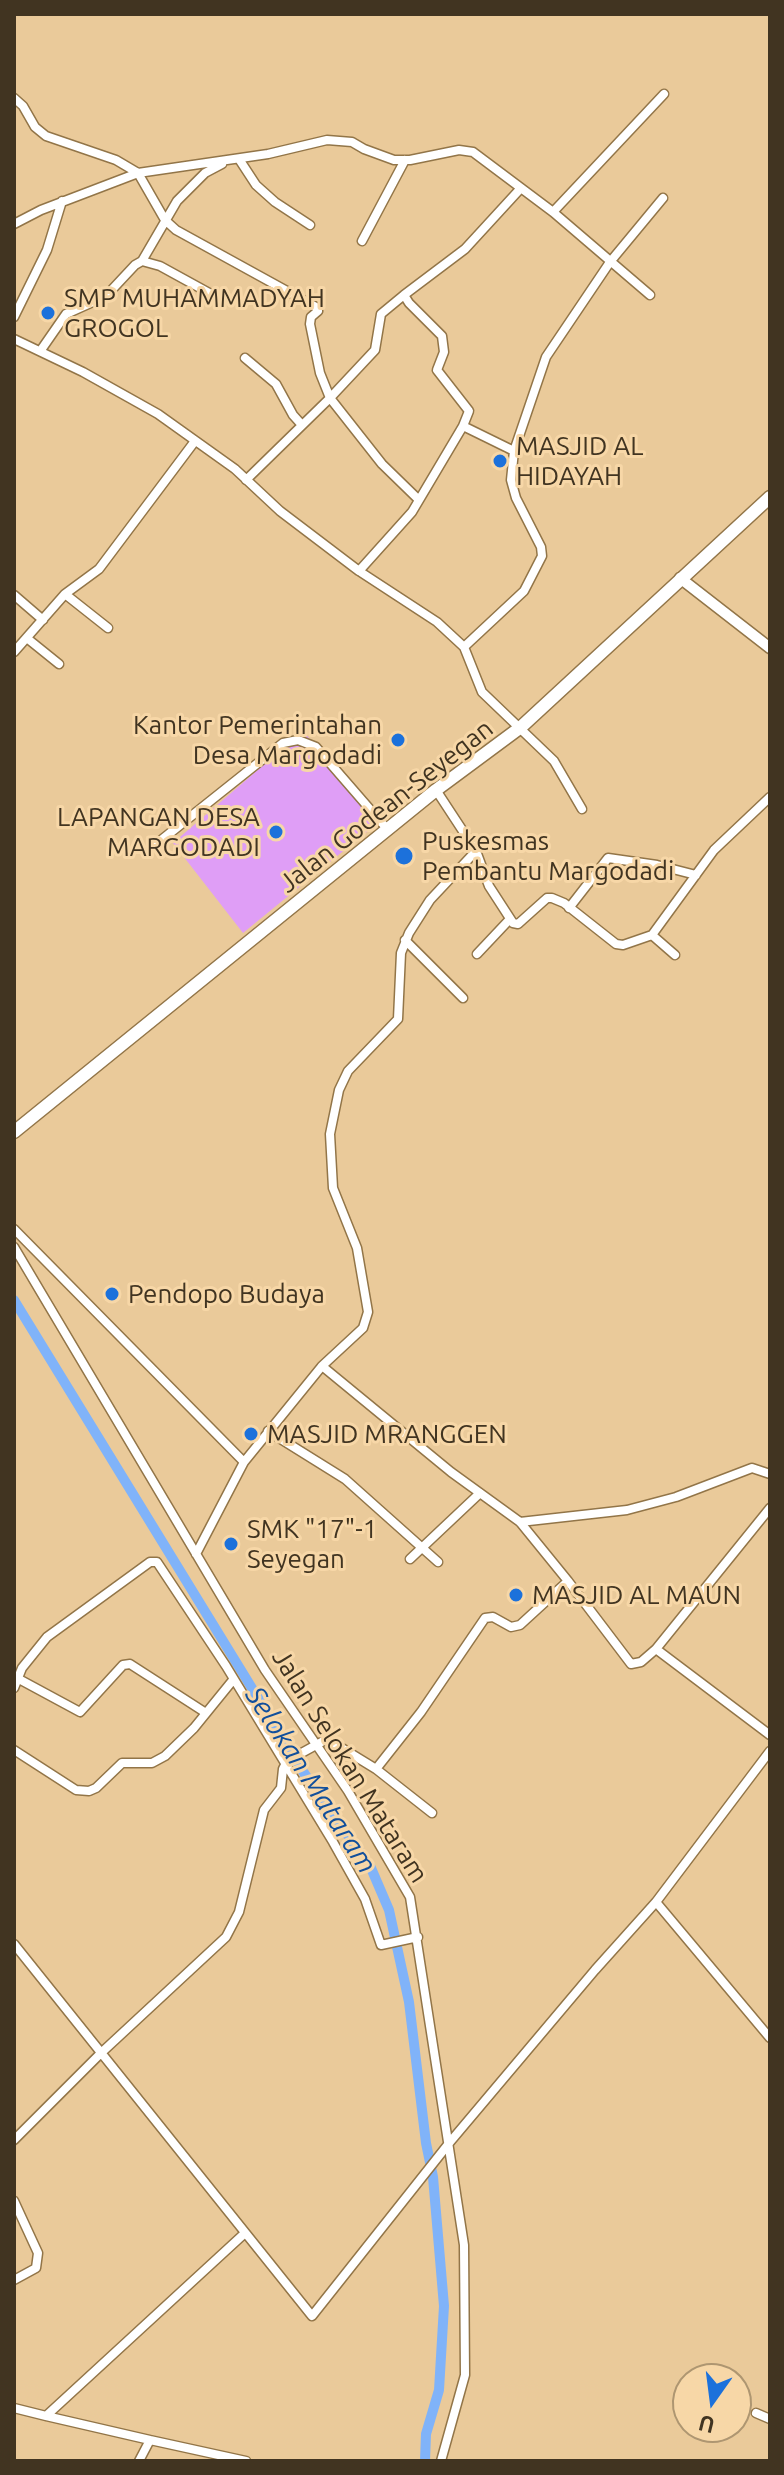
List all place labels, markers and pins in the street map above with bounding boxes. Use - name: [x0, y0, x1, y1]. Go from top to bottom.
- place label: SMP MUHAMMADYAH GROGOL: [64, 282, 325, 344]
- marker: SMP MUHAMMADYAH GROGOL: [39, 304, 57, 322]
- place label: MASJID AL HIDAYAH: [516, 430, 643, 492]
- marker: MASJID AL HIDAYAH: [491, 452, 509, 470]
- place label: Kantor Pemerintahan Desa Margodadi: [133, 709, 382, 770]
- marker: Kantor Pemerintahan Desa Margodadi: [389, 731, 407, 749]
- place label: LAPANGAN DESA MARGODADI: [57, 801, 260, 862]
- marker: LAPANGAN DESA MARGODADI: [267, 823, 285, 841]
- place label: Puskesmas Pembantu Margodadi: [422, 825, 674, 886]
- marker: Puskesmas Pembantu Margodadi: [393, 845, 415, 867]
- place label: Pendopo Budaya: [128, 1278, 325, 1310]
- marker: Pendopo Budaya: [103, 1285, 121, 1303]
- place label: MASJID MRANGGEN: [267, 1418, 507, 1450]
- marker: MASJID MRANGGEN: [242, 1425, 260, 1443]
- place label: SMK "17"-1 Seyegan: [247, 1513, 377, 1574]
- marker: SMK "17"-1 Seyegan: [222, 1535, 240, 1553]
- place label: MASJID AL MAUN: [532, 1579, 741, 1611]
- marker: MASJID AL MAUN: [507, 1586, 525, 1604]

